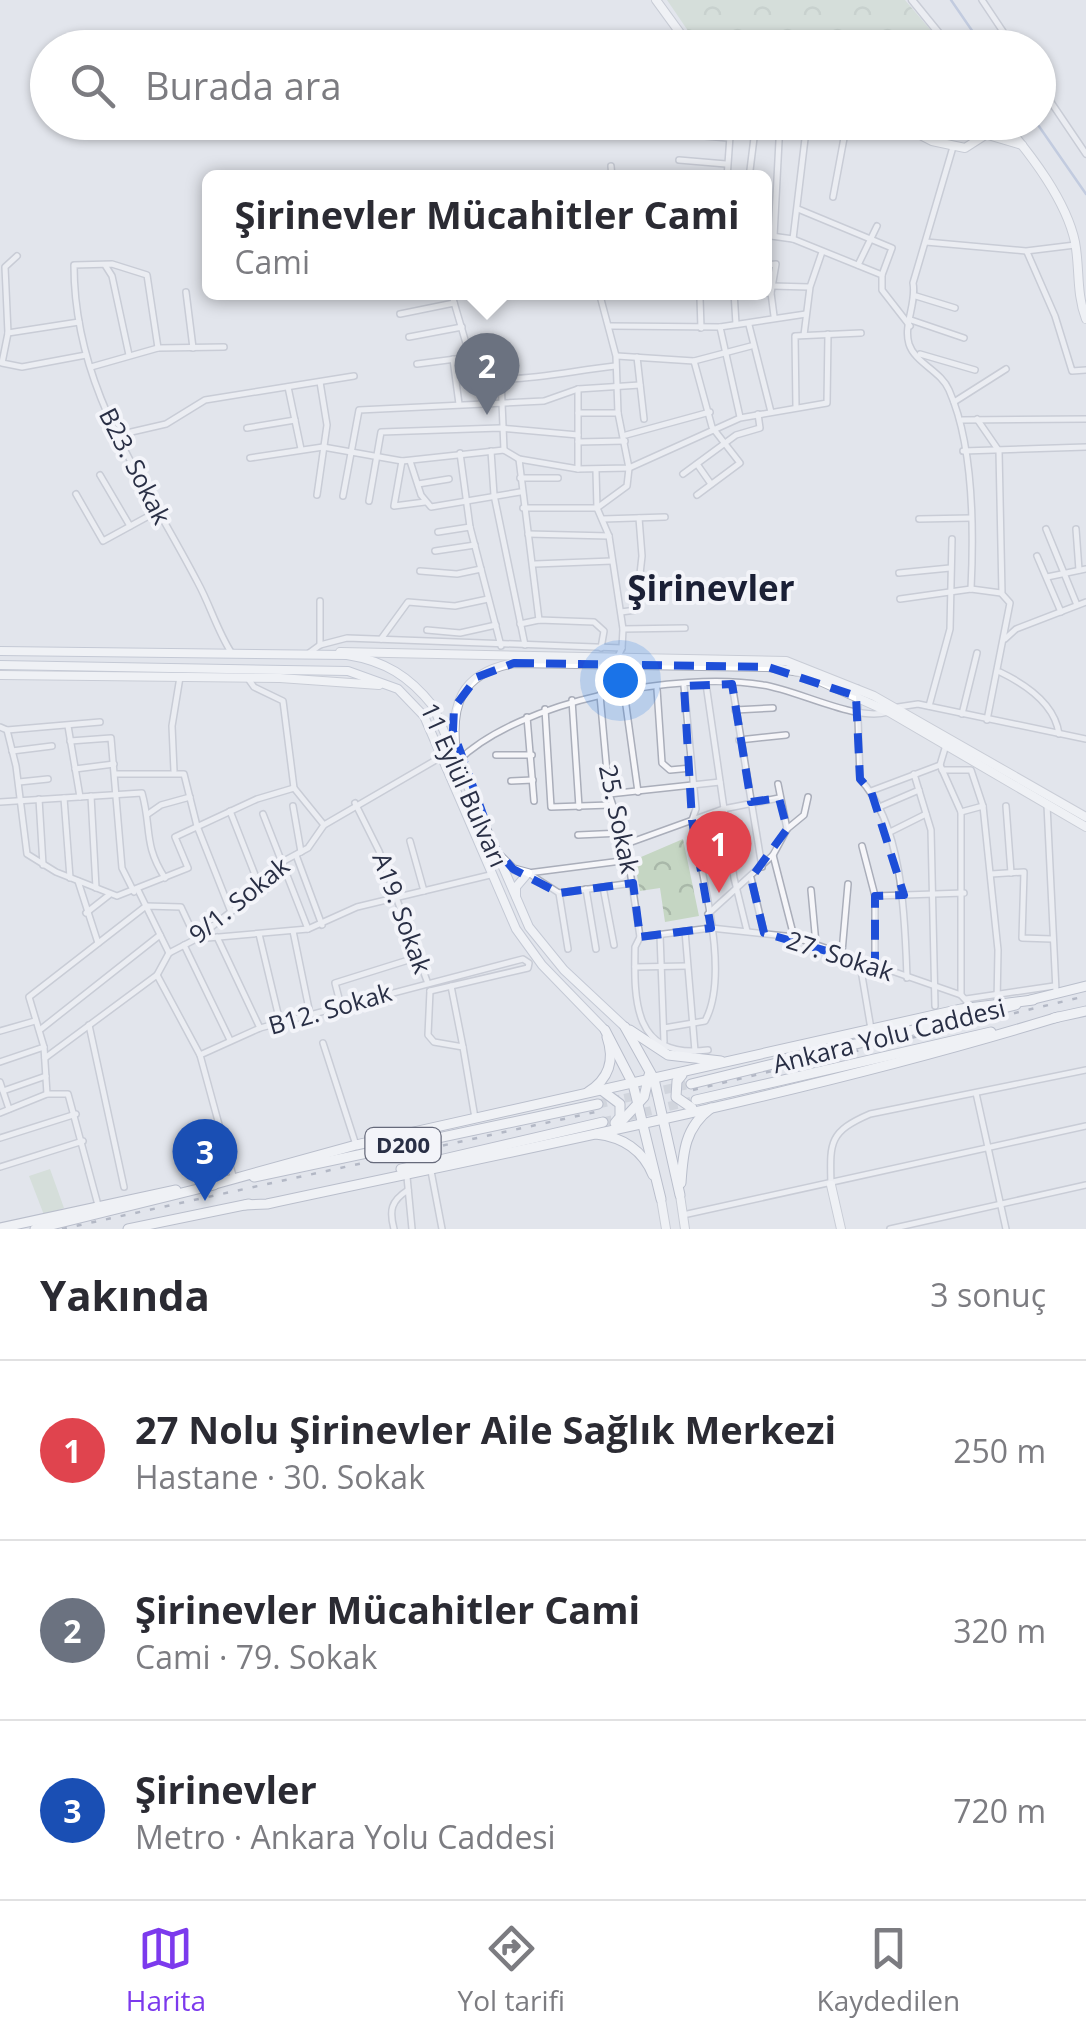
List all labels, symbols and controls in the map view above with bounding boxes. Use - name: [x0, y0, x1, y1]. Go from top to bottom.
- search box: [30, 30, 1056, 140]
- icon: search: [65, 58, 120, 113]
- text: Burada ara: [145, 59, 342, 111]
- popup: [202, 170, 772, 300]
- text: Şirinevler Mücahitler Cami: [234, 188, 740, 240]
- text: Cami: [234, 240, 310, 283]
- pin: 2: [454, 332, 520, 415]
- street label: B23. Sokak: [92, 401, 180, 530]
- district label: Şirinevler: [627, 564, 795, 611]
- your location: [595, 655, 646, 706]
- street label: 11 Eylül Bulvarı: [413, 697, 516, 872]
- street label: 25. Sokak: [592, 761, 648, 876]
- pin: 1: [686, 810, 752, 893]
- street label: A19. Sokak: [365, 847, 441, 978]
- street label: 9/1. Sokak: [181, 848, 296, 950]
- street label: 27. Sokak: [782, 922, 898, 988]
- street label: B12. Sokak: [264, 974, 395, 1042]
- street label: Ankara Yolu Caddesi: [769, 990, 1009, 1080]
- pin: 3: [172, 1118, 238, 1201]
- road number: D200: [366, 1128, 440, 1162]
- text: Yakında: [40, 1266, 210, 1323]
- text: 3 sonuç: [930, 1273, 1046, 1316]
- text: 27 Nolu Şirinevler Aile Sağlık Merkezi: [135, 1403, 836, 1455]
- text: 1: [63, 1429, 82, 1472]
- text: 250 m: [953, 1429, 1046, 1472]
- text: Hastane · 30. Sokak: [135, 1455, 425, 1498]
- text: Şirinevler Mücahitler Cami: [135, 1583, 640, 1635]
- text: 2: [63, 1609, 82, 1652]
- text: 320 m: [953, 1609, 1046, 1652]
- text: Cami · 79. Sokak: [135, 1635, 377, 1678]
- text: Şirinevler: [135, 1763, 317, 1815]
- text: 3: [63, 1789, 82, 1832]
- text: 720 m: [953, 1789, 1046, 1832]
- text: Metro · Ankara Yolu Caddesi: [135, 1815, 556, 1858]
- tab: Harita: [126, 1921, 206, 2019]
- tab: Yol tarifi: [458, 1921, 565, 2019]
- tab: Kaydedilen: [816, 1921, 960, 2019]

